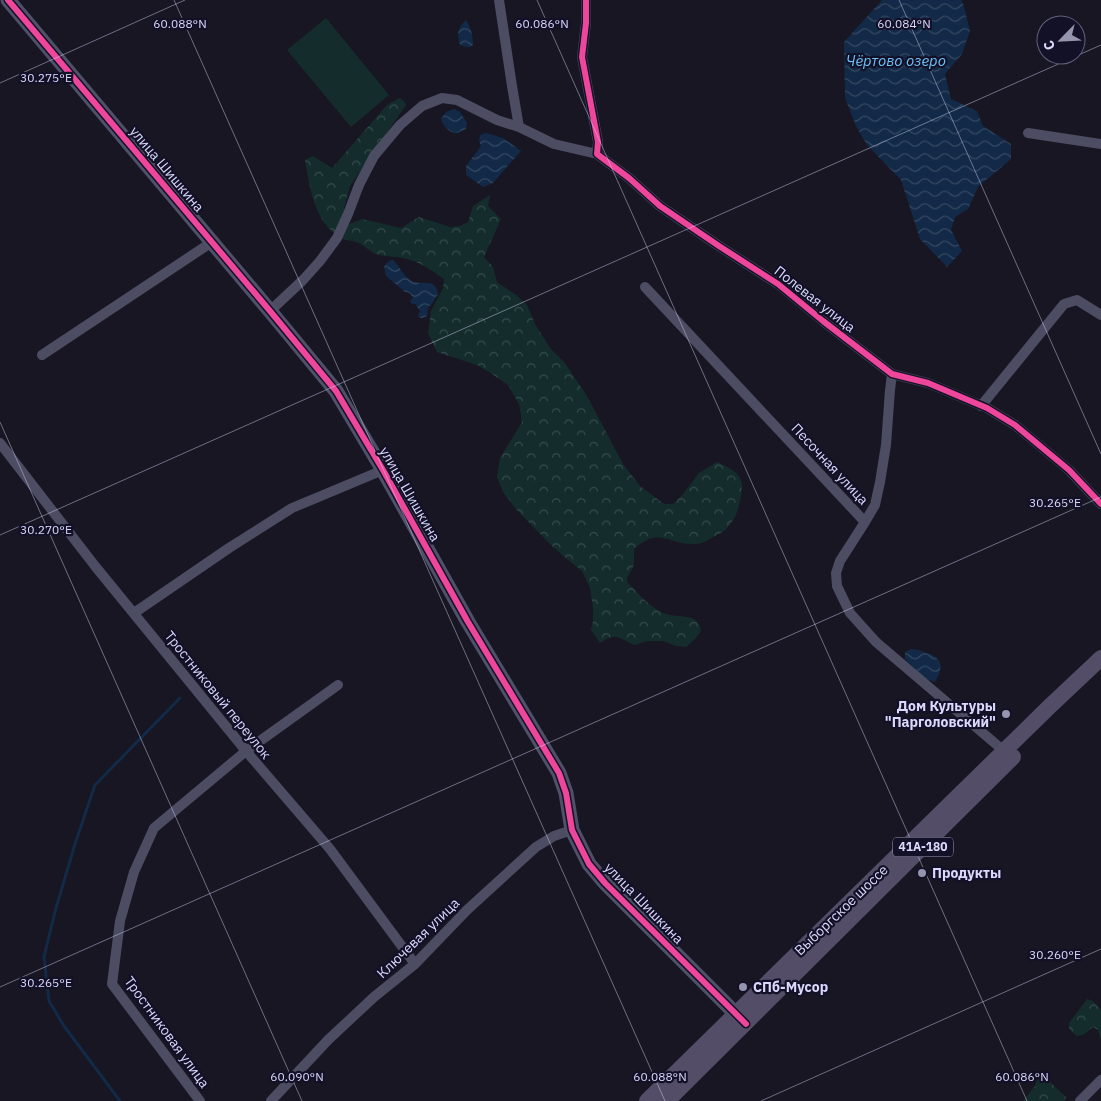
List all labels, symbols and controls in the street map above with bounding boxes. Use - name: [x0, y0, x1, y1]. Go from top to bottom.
- north arrow: [1036, 15, 1086, 65]
- text: 60.088°N: [153, 16, 207, 31]
- text: 60.086°N: [515, 16, 569, 31]
- text: 60.084°N: [877, 16, 931, 31]
- text: С: [1039, 37, 1059, 53]
- water label: Чёртово озеро: [846, 51, 946, 70]
- text: 30.275°E: [20, 70, 72, 85]
- street label: улица Шишкина: [126, 122, 208, 216]
- street label: Полевая улица: [771, 262, 860, 337]
- street label: Песочная улица: [788, 419, 873, 509]
- street label: улица Шишкина: [376, 443, 445, 545]
- text: 30.265°E: [1029, 495, 1081, 510]
- text: 30.270°E: [20, 522, 72, 537]
- street label: Тростниковый переулок: [161, 627, 276, 763]
- place label: Дом Культуры "Парголовский": [885, 697, 996, 731]
- marker: Дом Культуры "Парголовский": [1000, 708, 1012, 720]
- road number: 41А-180: [893, 838, 953, 856]
- street label: улица Шишкина: [601, 858, 688, 948]
- street label: Выборгское шоссе: [791, 861, 892, 959]
- place label: Продукты: [932, 864, 1001, 882]
- marker: Продукты: [916, 867, 928, 879]
- street label: Ключевая улица: [373, 894, 464, 982]
- text: 30.260°E: [1029, 947, 1081, 962]
- street label: Тростниковая улица: [120, 973, 214, 1092]
- text: 30.265°E: [20, 975, 72, 990]
- place label: СПб-Мусор: [753, 978, 828, 996]
- marker: СПб-Мусор: [737, 981, 749, 993]
- text: 60.090°N: [270, 1069, 324, 1084]
- text: 60.088°N: [633, 1069, 687, 1084]
- text: 60.086°N: [995, 1069, 1049, 1084]

